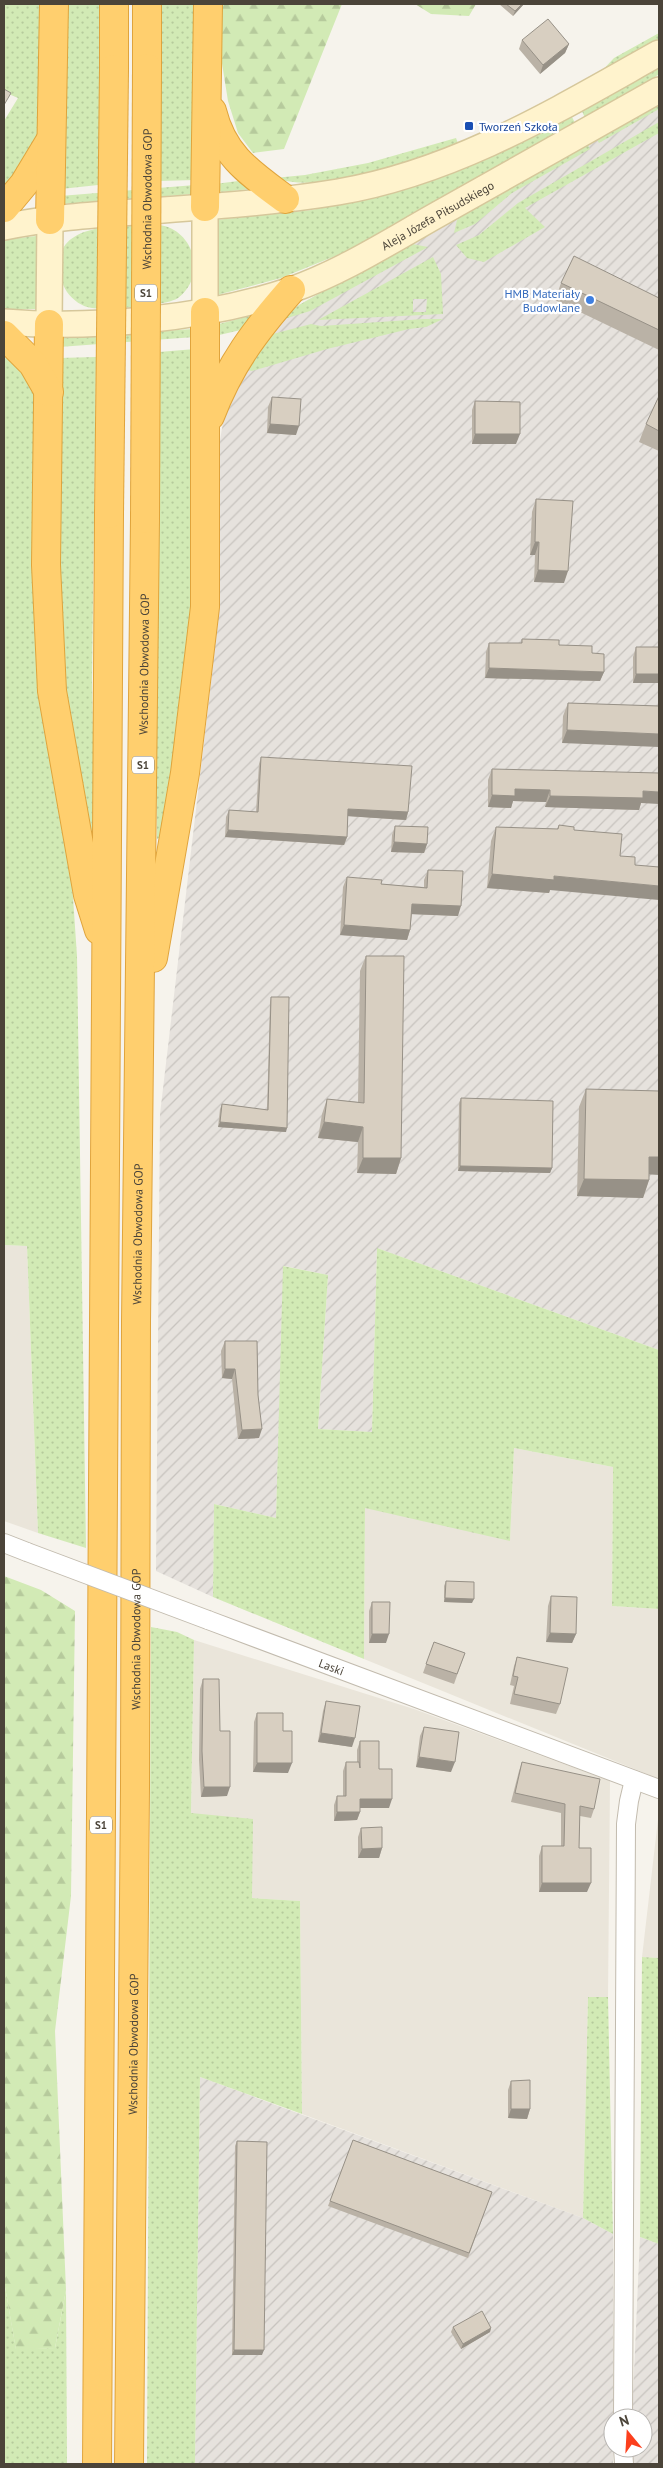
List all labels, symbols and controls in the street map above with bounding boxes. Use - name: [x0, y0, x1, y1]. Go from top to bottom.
- place label: Tworzeń Szkoła: [479, 119, 558, 134]
- marker: Tworzeń Szkoła: [463, 120, 475, 132]
- street label: Wschodnia Obwodowa GOP: [139, 128, 154, 270]
- street label: Aleja Józefa Piłsudskiego: [378, 177, 496, 253]
- road number: S1: [135, 284, 157, 302]
- place label: HMB Materiały Budowlane: [504, 286, 580, 315]
- marker: HMB Materiały Budowlane: [584, 294, 596, 306]
- street label: Wschodnia Obwodowa GOP: [135, 593, 152, 735]
- road number: S1: [132, 756, 154, 774]
- street label: Wschodnia Obwodowa GOP: [129, 1163, 145, 1305]
- street label: Wschodnia Obwodowa GOP: [128, 1568, 143, 1710]
- street label: Laski: [317, 1655, 346, 1678]
- road number: S1: [90, 1816, 112, 1834]
- street label: Wschodnia Obwodowa GOP: [125, 1973, 141, 2115]
- north arrow: [603, 2408, 653, 2458]
- text: N: [617, 2411, 631, 2431]

